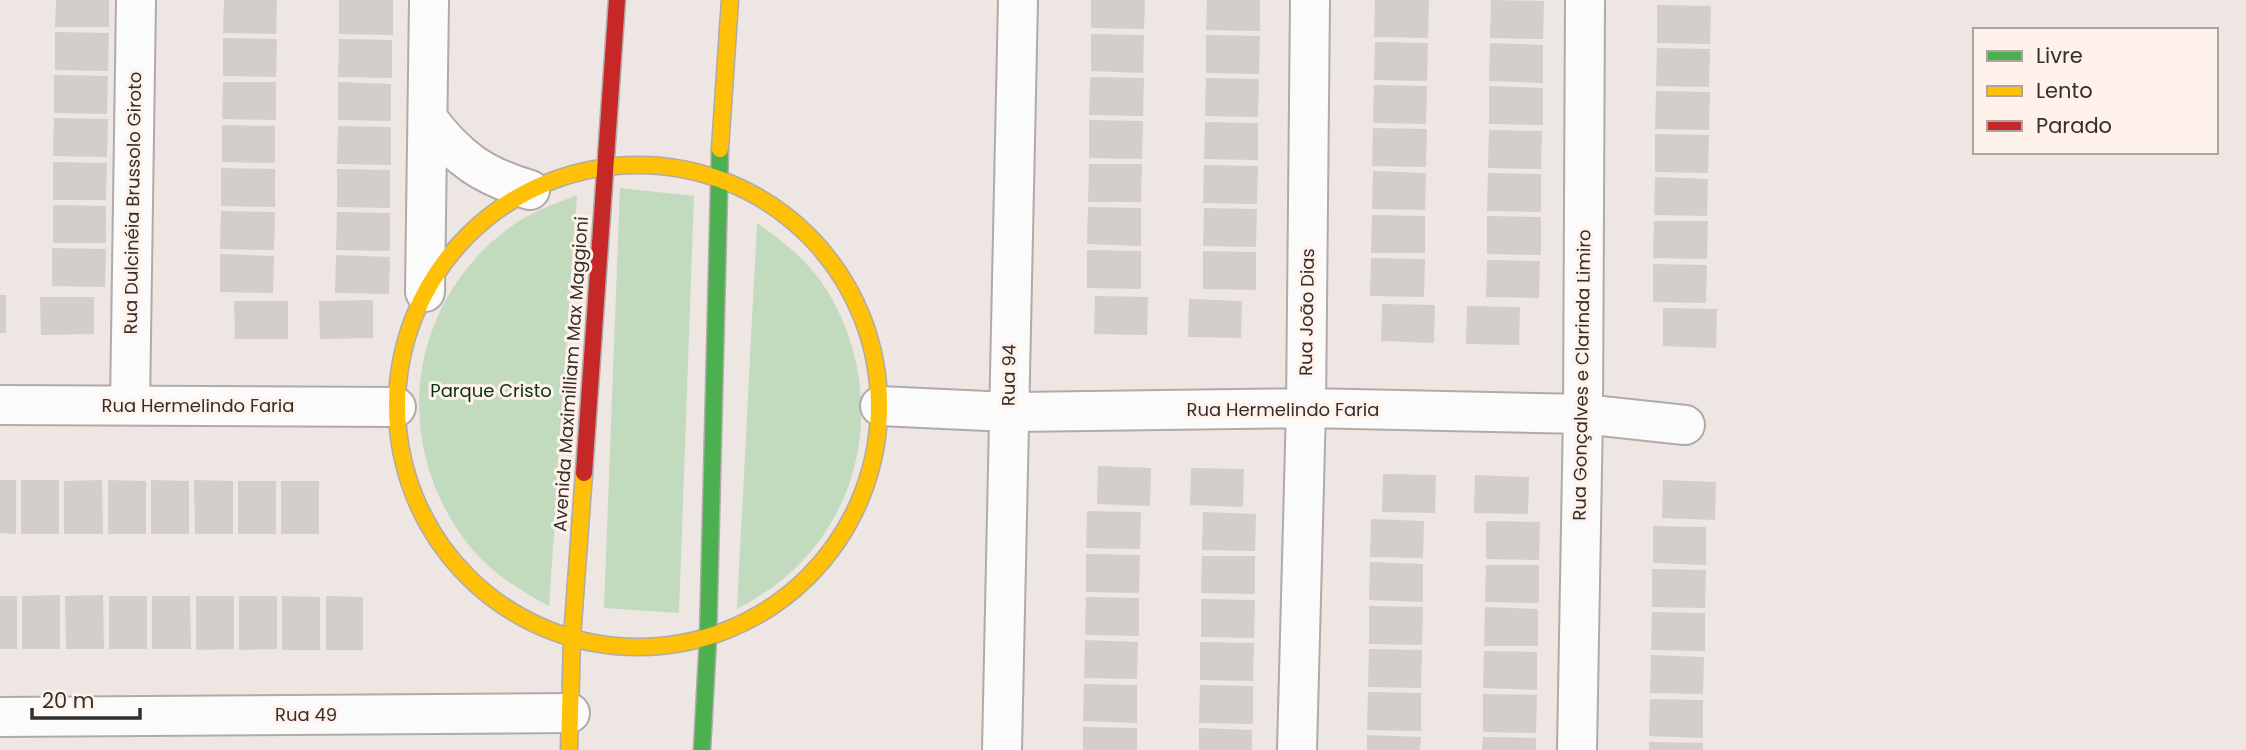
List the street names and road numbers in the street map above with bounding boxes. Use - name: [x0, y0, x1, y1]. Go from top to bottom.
- street label: Rua Dulcinéia Brussolo Giroto: [118, 71, 147, 335]
- street label: Avenida Maximilliam Max Maggioni: [547, 216, 594, 532]
- street label: Rua Gonçalves e Clarinda Limiro: [1566, 229, 1597, 521]
- street label: Rua João Dias: [1293, 248, 1320, 376]
- street label: Rua 94: [995, 344, 1022, 406]
- street label: Rua Hermelindo Faria: [102, 393, 294, 418]
- street label: Rua Hermelindo Faria: [1187, 397, 1379, 422]
- street label: Rua 49: [275, 702, 337, 727]

